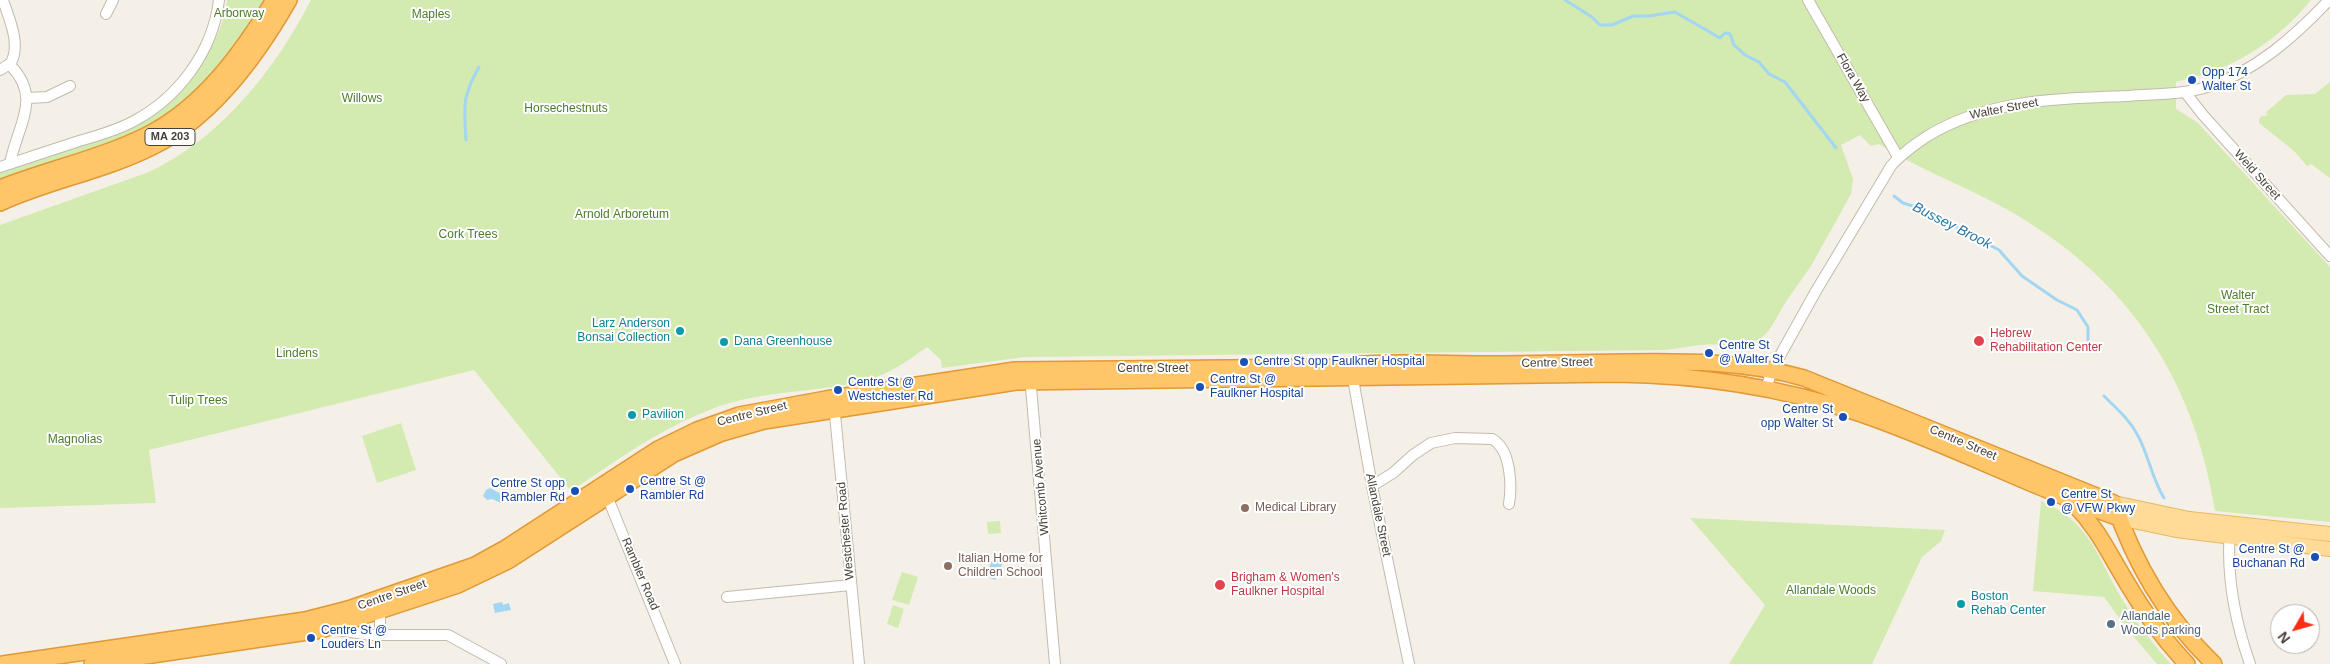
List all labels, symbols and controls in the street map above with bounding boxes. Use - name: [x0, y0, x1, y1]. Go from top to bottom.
- park label: Arborway: [214, 7, 264, 21]
- park label: Maples: [412, 8, 450, 22]
- street label: Flora Way: [1833, 51, 1873, 105]
- place label: Opp 174 Walter St: [2202, 66, 2251, 94]
- marker: Opp 174 Walter St: [2186, 74, 2198, 86]
- park label: Willows: [342, 92, 382, 106]
- street label: Walter Street: [1968, 95, 2040, 123]
- park label: Horsechestnuts: [524, 102, 608, 116]
- road number: MA 203: [145, 128, 195, 146]
- street label: Weld Street: [2231, 147, 2283, 203]
- water label: Bussey Brook: [1910, 199, 1994, 253]
- park label: Arnold Arboretum: [575, 208, 669, 222]
- park label: Cork Trees: [439, 228, 497, 242]
- park label: Walter Street Tract: [2207, 289, 2269, 317]
- place label: Larz Anderson Bonsai Collection: [577, 317, 670, 345]
- marker: Larz Anderson Bonsai Collection: [674, 325, 686, 337]
- place label: Hebrew Rehabilitation Center: [1990, 327, 2102, 355]
- marker: Hebrew Rehabilitation Center: [1972, 334, 1986, 348]
- place label: Dana Greenhouse: [734, 335, 832, 349]
- marker: Dana Greenhouse: [718, 336, 730, 348]
- place label: Centre St @ Walter St: [1719, 339, 1783, 367]
- park label: Lindens: [276, 347, 318, 361]
- marker: Centre St @ Walter St: [1703, 347, 1715, 359]
- place label: Centre St opp Faulkner Hospital: [1254, 355, 1425, 369]
- street label: Centre Street: [1521, 355, 1593, 371]
- marker: Centre St opp Faulkner Hospital: [1238, 356, 1250, 368]
- street label: Centre Street: [1117, 362, 1189, 376]
- place label: Centre St @ Faulkner Hospital: [1210, 373, 1303, 401]
- place label: Centre St @ Westchester Rd: [848, 376, 933, 404]
- marker: Centre St @ Faulkner Hospital: [1194, 381, 1206, 393]
- marker: Centre St @ Westchester Rd: [832, 384, 844, 396]
- park label: Tulip Trees: [168, 394, 228, 408]
- street label: Centre Street: [716, 398, 788, 430]
- place label: Centre St opp Walter St: [1761, 403, 1833, 431]
- place label: Pavilion: [642, 408, 684, 422]
- marker: Pavilion: [626, 409, 638, 421]
- marker: Centre St opp Walter St: [1837, 411, 1849, 423]
- street label: Centre Street: [1927, 422, 1999, 464]
- park label: Magnolias: [48, 433, 102, 447]
- street label: Whitcomb Avenue: [1030, 438, 1052, 536]
- street label: Allandale Street: [1362, 472, 1394, 558]
- place label: Centre St @ Rambler Rd: [640, 475, 706, 503]
- place label: Centre St opp Rambler Rd: [491, 477, 565, 505]
- street label: Westchester Road: [835, 481, 857, 581]
- marker: Centre St @ Rambler Rd: [624, 483, 636, 495]
- marker: Centre St opp Rambler Rd: [569, 485, 581, 497]
- place label: Centre St @ VFW Pkwy: [2061, 488, 2135, 516]
- marker: Centre St @ VFW Pkwy: [2045, 496, 2057, 508]
- place label: Medical Library: [1255, 501, 1336, 515]
- marker: Medical Library: [1239, 502, 1251, 514]
- street label: Rambler Road: [618, 536, 662, 612]
- place label: Centre St @ Buchanan Rd: [2232, 543, 2305, 571]
- marker: Centre St @ Buchanan Rd: [2309, 551, 2321, 563]
- place label: Italian Home for Children School: [958, 552, 1043, 580]
- marker: Italian Home for Children School: [942, 560, 954, 572]
- place label: Brigham & Women's Faulkner Hospital: [1231, 571, 1340, 599]
- street label: Centre Street: [356, 577, 428, 613]
- marker: Brigham & Women's Faulkner Hospital: [1213, 578, 1227, 592]
- park label: Allandale Woods: [1786, 584, 1876, 598]
- place label: Boston Rehab Center: [1971, 590, 2046, 618]
- marker: Boston Rehab Center: [1955, 598, 1967, 610]
- north arrow: [2270, 604, 2320, 654]
- place label: Allandale Woods parking: [2121, 610, 2201, 638]
- marker: Allandale Woods parking: [2105, 618, 2117, 630]
- place label: Centre St @ Louders Ln: [321, 624, 387, 652]
- text: N: [2275, 629, 2293, 647]
- marker: Centre St @ Louders Ln: [305, 632, 317, 644]

